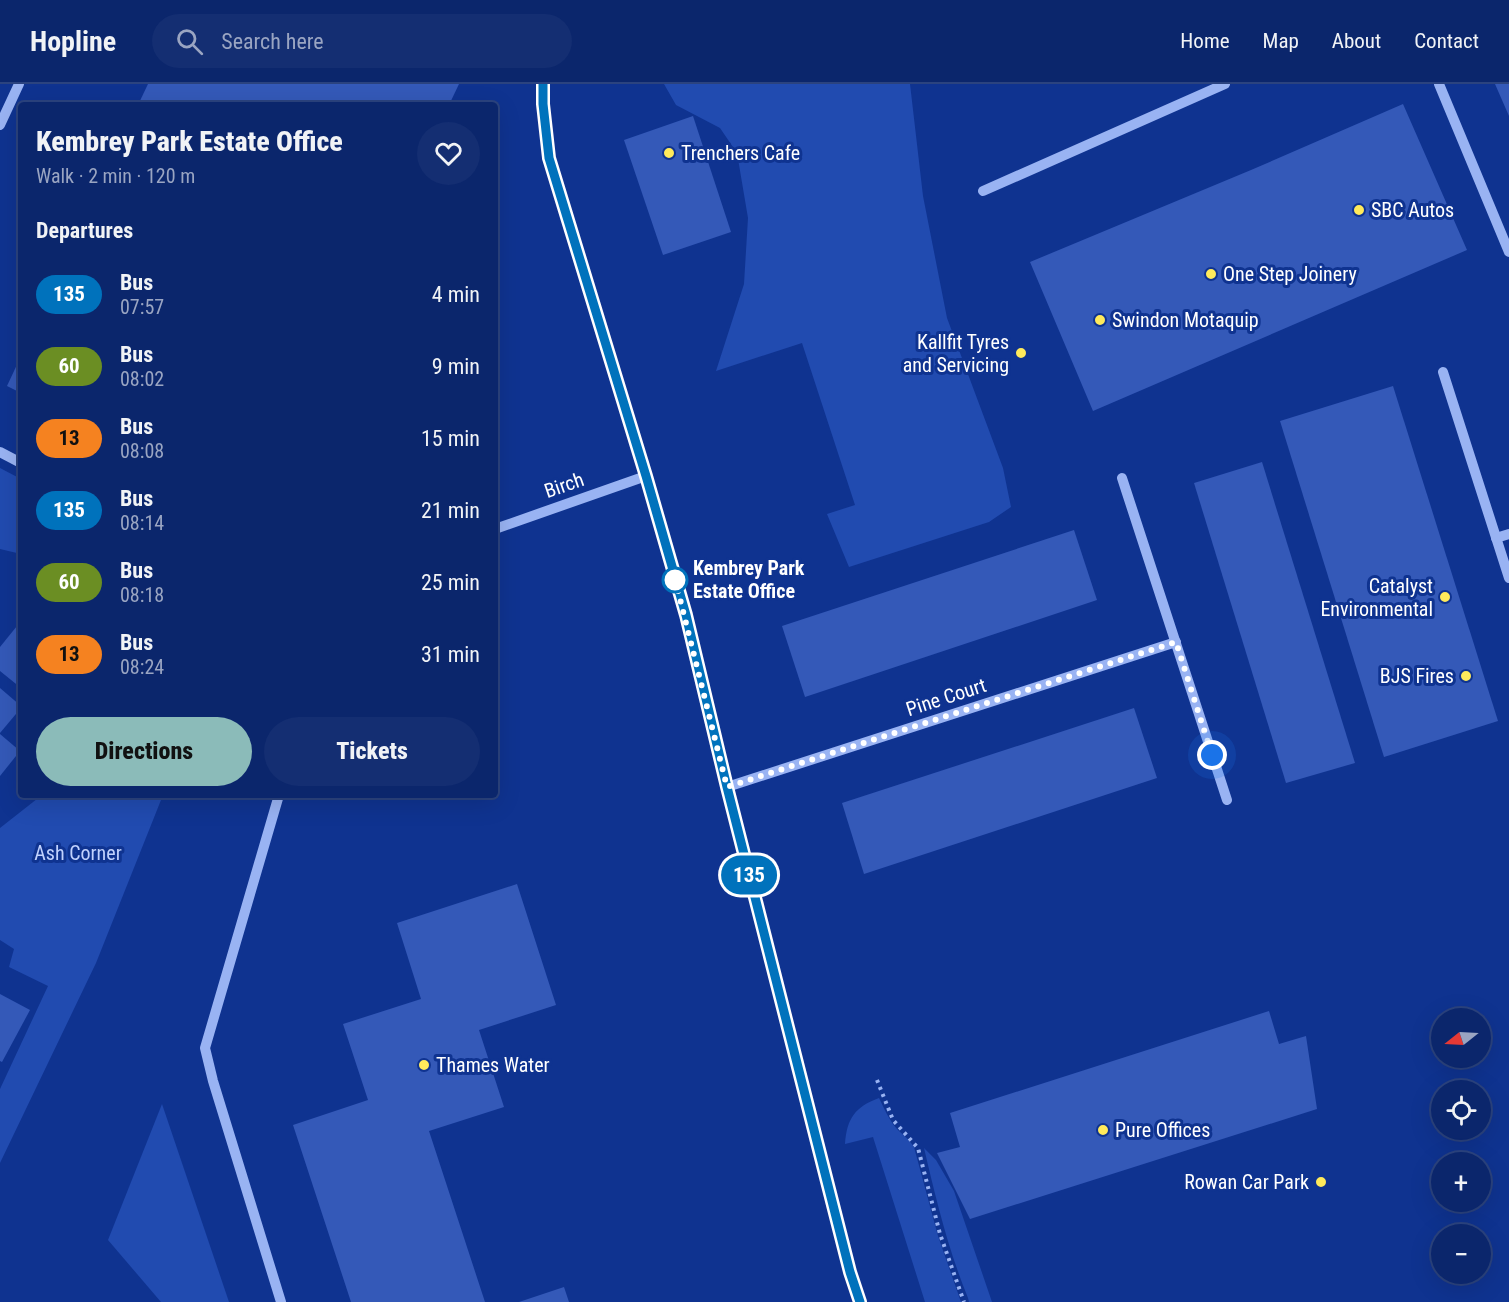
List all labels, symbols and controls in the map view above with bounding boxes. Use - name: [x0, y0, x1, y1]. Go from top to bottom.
- search box: [152, 14, 572, 68]
- text: Hopline: [30, 25, 116, 58]
- icon: search: [173, 25, 206, 58]
- text: Search here: [221, 29, 324, 54]
- text: Home: [1180, 29, 1230, 53]
- text: Map: [1263, 29, 1299, 53]
- text: About: [1332, 29, 1381, 53]
- text: Contact: [1414, 29, 1479, 53]
- button: heart: [417, 122, 480, 185]
- text: Kembrey Park Estate Office: [36, 125, 343, 158]
- place label: Trenchers Cafe: [681, 141, 800, 165]
- marker: Trenchers Cafe: [662, 146, 676, 160]
- text: Walk · 2 min · 120 m: [36, 164, 195, 188]
- place label: SBC Autos: [1371, 198, 1454, 222]
- marker: SBC Autos: [1352, 203, 1366, 217]
- text: Departures: [36, 218, 133, 243]
- place label: One Step Joinery: [1223, 262, 1357, 286]
- marker: One Step Joinery: [1204, 267, 1218, 281]
- text: Bus: [120, 270, 153, 295]
- text: 135: [53, 282, 85, 306]
- text: 4 min: [432, 282, 480, 307]
- text: 07:57: [120, 295, 164, 319]
- place label: Swindon Motaquip: [1112, 308, 1259, 332]
- marker: Swindon Motaquip: [1093, 313, 1107, 327]
- place label: Kallfit Tyres and Servicing: [903, 330, 1009, 377]
- text: Bus: [120, 342, 153, 367]
- marker: Kallfit Tyres and Servicing: [1014, 346, 1028, 360]
- text: 60: [58, 354, 80, 378]
- text: 9 min: [432, 354, 480, 379]
- text: 08:02: [120, 367, 164, 391]
- text: Bus: [120, 414, 153, 439]
- text: 13: [58, 426, 80, 450]
- text: 15 min: [421, 426, 480, 451]
- text: 08:08: [120, 439, 164, 463]
- street label: Birch: [541, 467, 587, 503]
- text: Bus: [120, 486, 153, 511]
- text: 135: [53, 498, 85, 522]
- text: 21 min: [421, 498, 480, 523]
- text: 08:14: [120, 511, 164, 535]
- place label: Kembrey Park Estate Office: [693, 556, 805, 603]
- text: Bus: [120, 558, 153, 583]
- marker: Kembrey Park Estate Office: [662, 567, 688, 593]
- text: 60: [58, 570, 80, 594]
- text: 25 min: [421, 570, 480, 595]
- place label: Catalyst Environmental: [1320, 574, 1433, 621]
- text: 08:18: [120, 583, 164, 607]
- marker: Catalyst Environmental: [1438, 590, 1452, 604]
- text: Bus: [120, 630, 153, 655]
- text: 13: [58, 642, 80, 666]
- text: 31 min: [421, 642, 480, 667]
- text: 08:24: [120, 655, 164, 679]
- place label: BJS Fires: [1380, 664, 1454, 688]
- marker: BJS Fires: [1459, 669, 1473, 683]
- street label: Pine Court: [903, 673, 989, 721]
- button: Directions: [36, 717, 252, 786]
- button: Tickets: [264, 717, 480, 786]
- your location: [1197, 740, 1227, 770]
- park label: Ash Corner: [34, 841, 122, 865]
- line badge: 135: [714, 856, 783, 894]
- text: 135: [733, 863, 765, 887]
- north arrow: [1431, 1008, 1491, 1068]
- map controls: [1431, 1008, 1491, 1284]
- place label: Thames Water: [436, 1053, 550, 1077]
- marker: Thames Water: [417, 1058, 431, 1072]
- button: locate: [1431, 1080, 1491, 1140]
- place label: Pure Offices: [1115, 1118, 1210, 1142]
- marker: Pure Offices: [1096, 1123, 1110, 1137]
- button: +: [1431, 1152, 1491, 1212]
- place label: Rowan Car Park: [1184, 1170, 1309, 1194]
- marker: Rowan Car Park: [1314, 1175, 1328, 1189]
- button: −: [1431, 1224, 1491, 1284]

